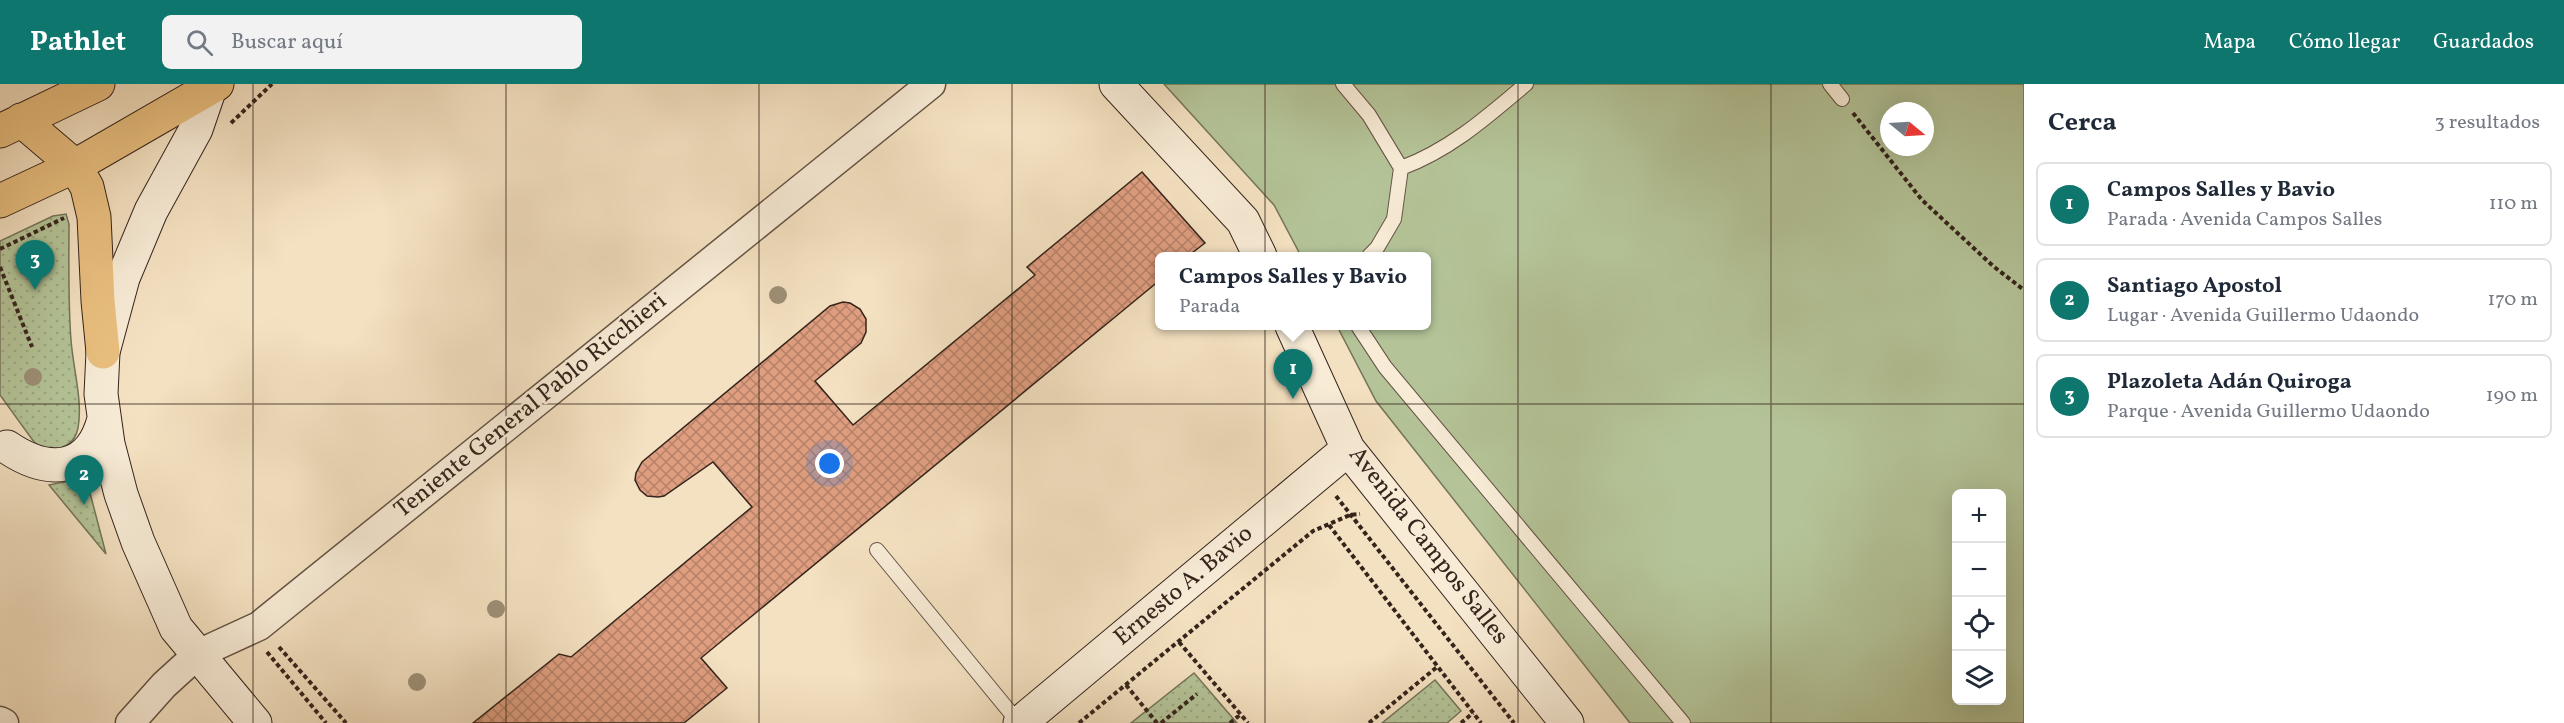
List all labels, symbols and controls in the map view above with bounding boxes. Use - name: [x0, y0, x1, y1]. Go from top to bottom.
- search box: [162, 15, 582, 69]
- text: Pathlet: [30, 23, 126, 62]
- icon: search: [183, 26, 216, 59]
- text: Buscar aquí: [231, 27, 343, 58]
- text: Mapa: [2203, 28, 2256, 57]
- text: Cómo llegar: [2289, 28, 2400, 57]
- text: Guardados: [2433, 28, 2534, 57]
- north arrow: [1880, 102, 1934, 156]
- text: Cerca: [2048, 105, 2117, 141]
- text: 3 resultados: [2435, 109, 2540, 137]
- text: Campos Salles y Bavio: [2107, 175, 2335, 206]
- text: 1: [2065, 190, 2074, 218]
- text: 110 m: [2489, 190, 2538, 218]
- text: Parada · Avenida Campos Salles: [2107, 206, 2382, 234]
- pin: 3: [15, 240, 54, 290]
- popup: [1155, 252, 1431, 330]
- text: Campos Salles y Bavio: [1179, 262, 1407, 293]
- text: Santiago Apostol: [2107, 271, 2282, 302]
- street label: Teniente General Pablo Ricchieri: [387, 285, 675, 527]
- text: 2: [2064, 286, 2075, 314]
- text: 170 m: [2488, 286, 2538, 314]
- text: Parada: [1179, 293, 1240, 321]
- text: Lugar · Avenida Guillermo Udaondo: [2107, 302, 2419, 330]
- pin: 1: [1274, 350, 1312, 399]
- text: Plazoleta Adán Quiroga: [2107, 367, 2352, 398]
- text: 3: [2064, 382, 2075, 410]
- text: 190 m: [2486, 382, 2538, 410]
- text: Parque · Avenida Guillermo Udaondo: [2107, 398, 2430, 426]
- street label: Avenida Campos Salles: [1340, 440, 1516, 652]
- your location: [815, 449, 844, 478]
- pin: 2: [64, 456, 104, 505]
- map controls: [1952, 489, 2006, 705]
- button: +: [1952, 489, 2006, 543]
- street label: Ernesto A. Bavio: [1107, 518, 1261, 654]
- button: −: [1952, 543, 2006, 597]
- button: locate: [1952, 597, 2006, 651]
- button: layers: [1952, 651, 2006, 705]

